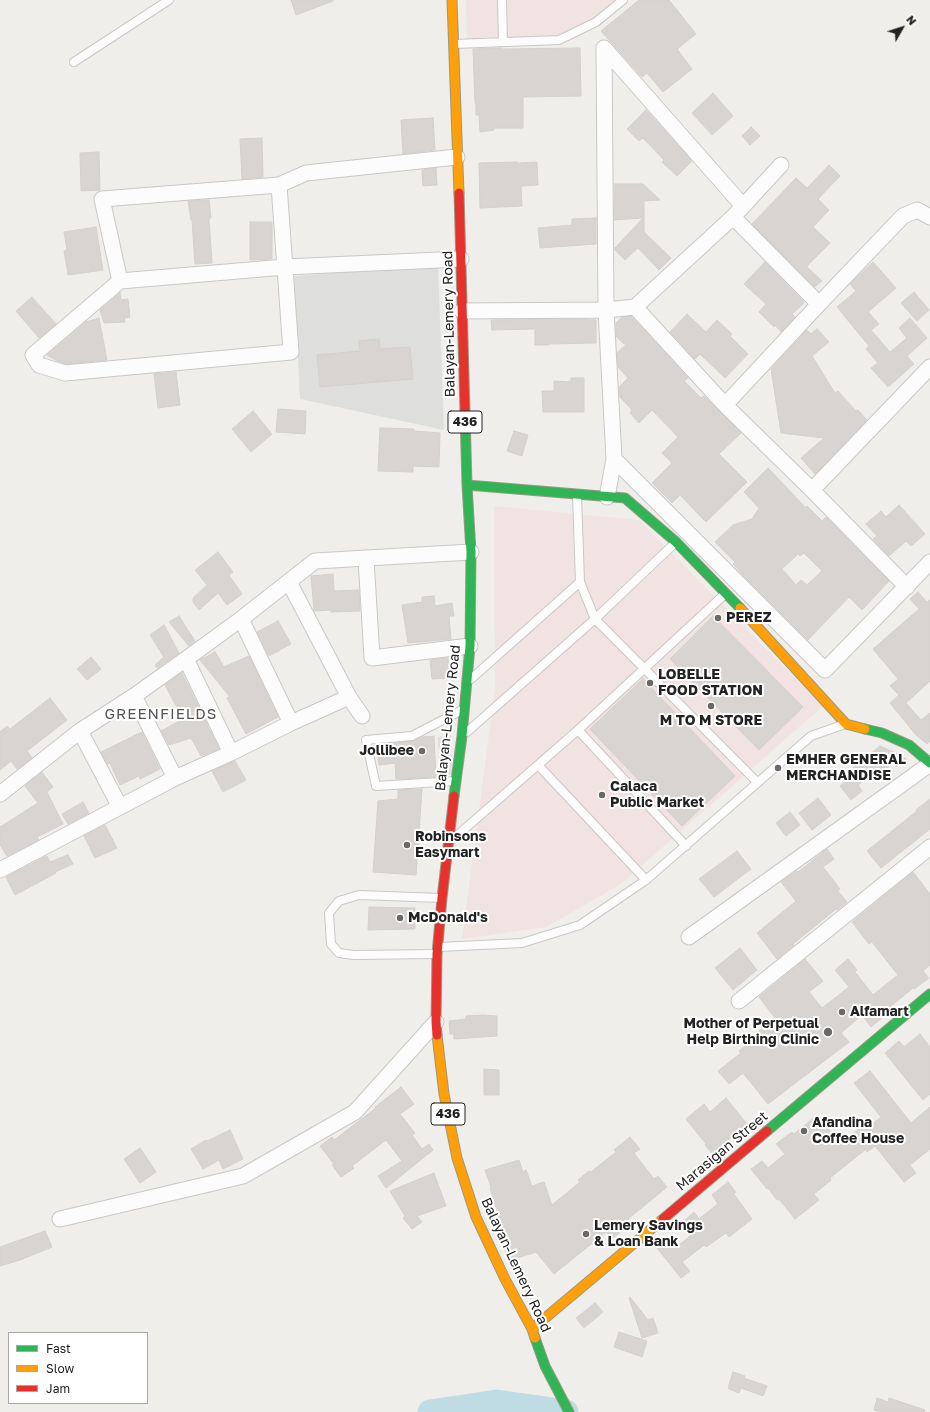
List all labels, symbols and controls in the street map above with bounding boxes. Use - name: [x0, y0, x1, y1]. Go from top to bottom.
- north arrow: [882, 8, 922, 48]
- text: N: [904, 13, 919, 27]
- street label: Balayan-Lemery Road: [439, 251, 459, 397]
- road number: 436: [448, 411, 482, 433]
- place label: PEREZ: [726, 610, 772, 626]
- marker: PEREZ: [713, 613, 723, 623]
- street label: Balayan-Lemery Road: [432, 644, 464, 792]
- place label: LOBELLE FOOD STATION: [658, 667, 763, 700]
- marker: LOBELLE FOOD STATION: [645, 678, 655, 688]
- marker: M TO M STORE: [706, 701, 716, 711]
- district label: GREENFIELDS: [105, 705, 217, 723]
- place label: M TO M STORE: [660, 713, 762, 729]
- place label: Jollibee: [359, 743, 414, 759]
- marker: Jollibee: [417, 746, 427, 756]
- place label: EMHER GENERAL MERCHANDISE: [786, 752, 906, 784]
- marker: EMHER GENERAL MERCHANDISE: [773, 763, 783, 773]
- place label: Calaca Public Market: [610, 779, 704, 812]
- marker: Calaca Public Market: [597, 790, 607, 800]
- place label: Robinsons Easymart: [415, 829, 486, 862]
- marker: Robinsons Easymart: [402, 840, 412, 850]
- place label: McDonald's: [408, 910, 488, 926]
- marker: McDonald's: [395, 913, 405, 923]
- place label: Alfamart: [850, 1004, 909, 1020]
- marker: Alfamart: [837, 1007, 847, 1017]
- place label: Mother of Perpetual Help Birthing Clinic: [683, 1016, 819, 1048]
- marker: Mother of Perpetual Help Birthing Clinic: [822, 1026, 834, 1038]
- road number: 436: [431, 1103, 465, 1125]
- street label: Marasigan Street: [673, 1108, 771, 1194]
- place label: Afandina Coffee House: [812, 1115, 904, 1148]
- marker: Afandina Coffee House: [799, 1126, 809, 1136]
- street label: Balayan-Lemery Road: [477, 1195, 555, 1335]
- place label: Lemery Savings & Loan Bank: [594, 1218, 703, 1250]
- marker: Lemery Savings & Loan Bank: [581, 1229, 591, 1239]
- legend: [8, 1332, 148, 1404]
- text: Fast: [46, 1341, 71, 1356]
- text: Slow: [46, 1361, 74, 1376]
- text: Jam: [46, 1381, 70, 1396]

